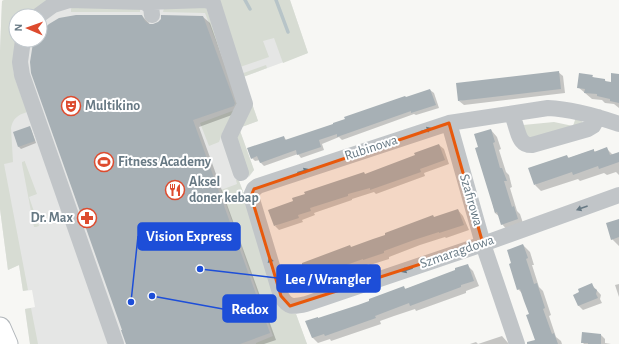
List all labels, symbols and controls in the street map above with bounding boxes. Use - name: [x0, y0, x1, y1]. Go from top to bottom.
- north arrow: [8, 8, 48, 48]
- text: N: [13, 24, 24, 32]
- theatre icon: Multikino: [60, 95, 82, 117]
- place label: Multikino: [85, 99, 140, 113]
- one-way arrow: [420, 126, 432, 132]
- street label: Rubinowa: [343, 133, 400, 163]
- sports icon: Fitness Academy: [93, 151, 115, 173]
- place label: Fitness Academy: [118, 155, 212, 169]
- one-way arrow: [297, 168, 309, 174]
- street label: Szafirowa: [457, 172, 485, 228]
- place label: Aksel doner kebap: [189, 175, 259, 205]
- restaurant icon: Aksel doner kebap: [164, 179, 186, 201]
- one-way arrow: [576, 206, 588, 212]
- pharmacy icon: Dr. Max: [76, 207, 98, 229]
- place label: Dr. Max: [31, 211, 74, 225]
- callout: Vision Express: [138, 223, 240, 250]
- text: Vision Express: [146, 229, 232, 244]
- street label: Szmaragdowa: [418, 233, 496, 271]
- one-way arrow: [268, 257, 274, 269]
- callout: Lee / Wrangler: [277, 265, 380, 292]
- one-way arrow: [400, 267, 412, 273]
- text: Lee / Wrangler: [285, 272, 372, 287]
- callout: Redox: [223, 295, 276, 322]
- text: Redox: [231, 302, 269, 317]

